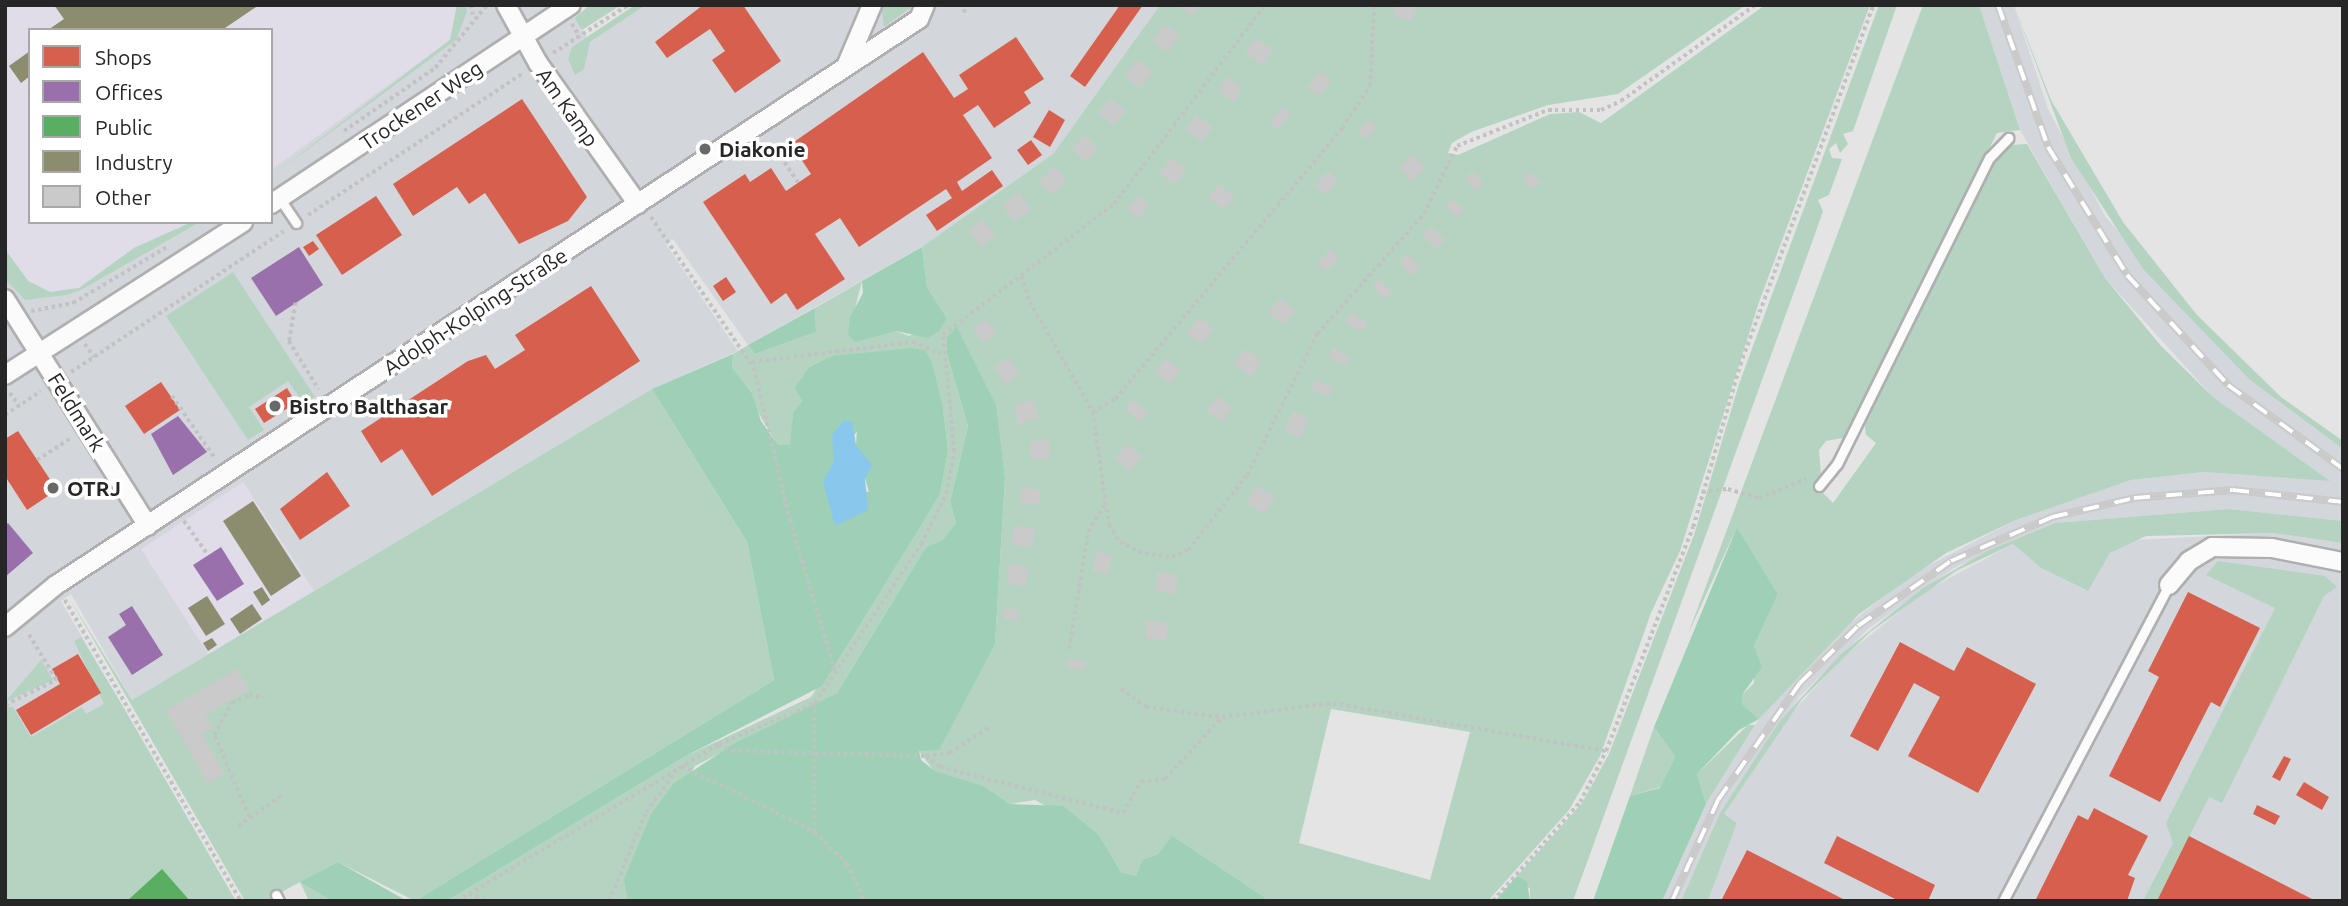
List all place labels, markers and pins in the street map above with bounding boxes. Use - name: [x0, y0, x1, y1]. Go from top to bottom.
- place label: Diakonie: [719, 136, 806, 162]
- marker: Diakonie: [697, 141, 713, 157]
- place label: Bistro Balthasar: [289, 393, 448, 419]
- marker: Bistro Balthasar: [267, 398, 283, 414]
- place label: OTRJ: [67, 475, 121, 501]
- marker: OTRJ: [45, 480, 61, 496]

